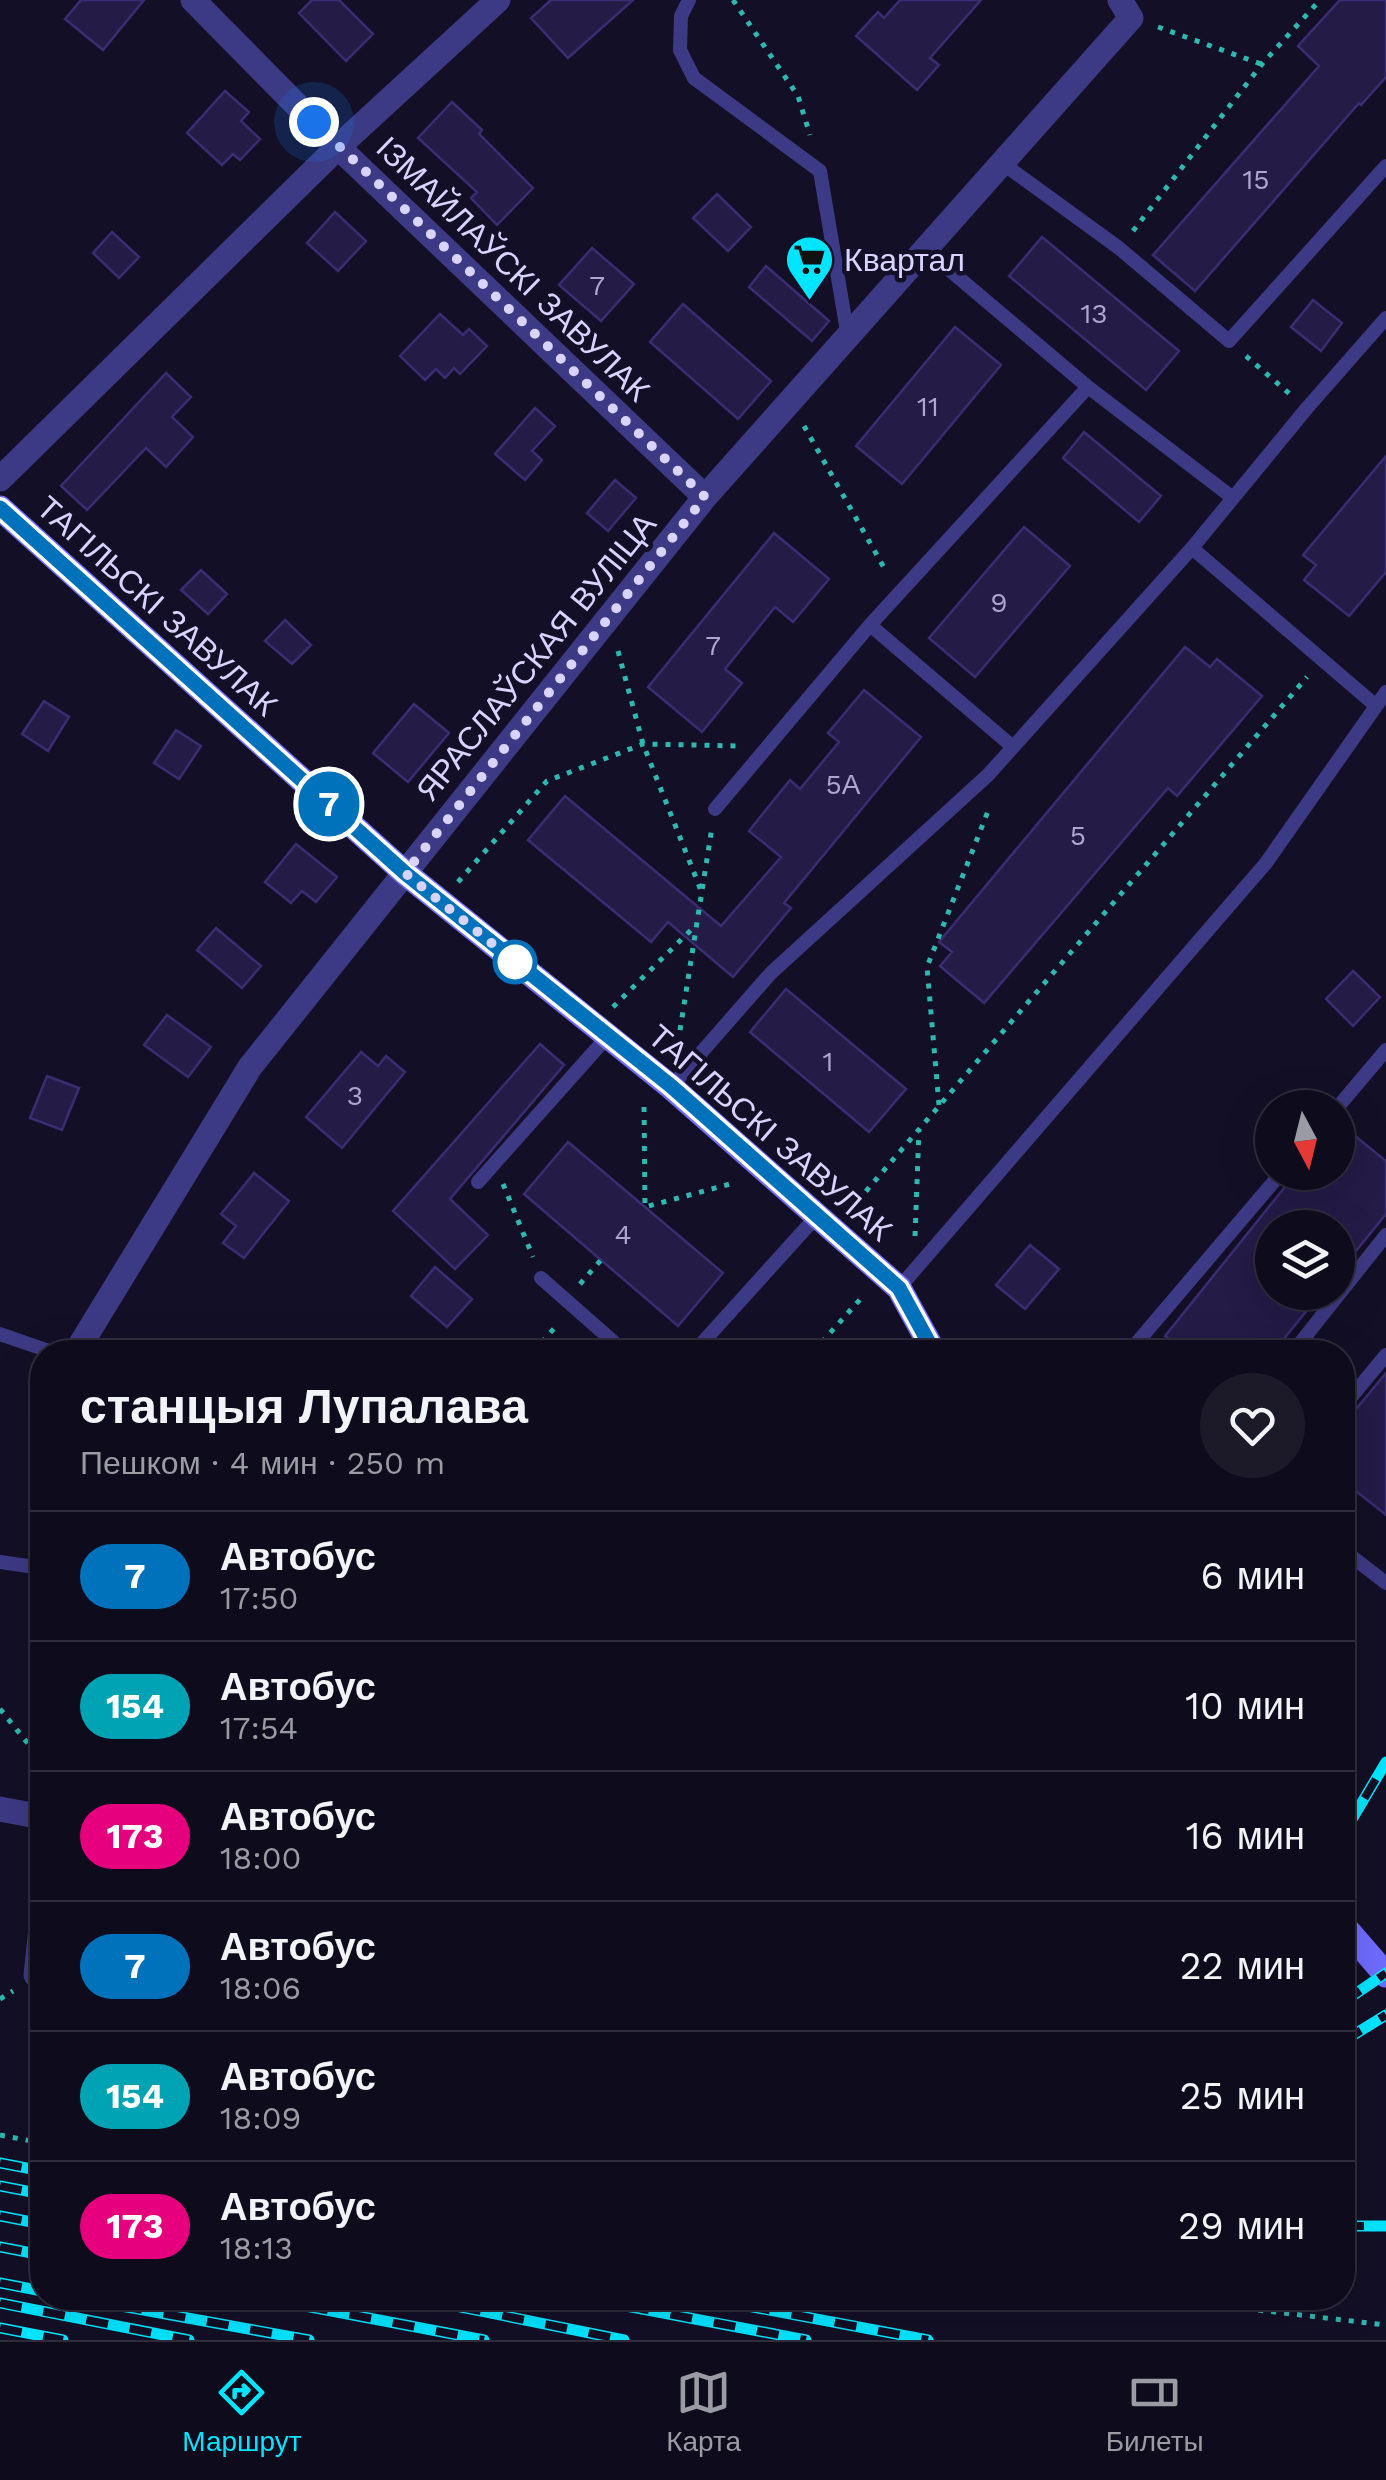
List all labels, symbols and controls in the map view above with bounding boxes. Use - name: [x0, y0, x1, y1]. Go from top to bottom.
- your location: [289, 97, 339, 147]
- street label: ІЗМАЙЛАЎСКІ ЗАВУЛАК: [369, 129, 658, 410]
- house number: 15: [1242, 163, 1270, 196]
- supermarket icon: Квартал: [783, 234, 835, 302]
- place label: Квартал: [844, 241, 965, 279]
- house number: 7: [589, 269, 605, 302]
- house number: 13: [1080, 297, 1108, 330]
- house number: 11: [917, 390, 939, 423]
- street label: ТАГІЛЬСКІ ЗАВУЛАК: [29, 488, 285, 724]
- street label: ЯРАСЛАЎСКАЯ ВУЛІЦА: [408, 505, 664, 809]
- house number: 9: [990, 586, 1008, 619]
- house number: 7: [705, 629, 721, 662]
- house number: 5А: [826, 768, 861, 801]
- line badge: 7: [296, 772, 362, 836]
- text: 7: [318, 783, 340, 825]
- house number: 5: [1070, 819, 1086, 852]
- unlabelled marker: [494, 941, 536, 983]
- street label: ТАГІЛЬСКІ ЗАВУЛАК: [641, 1017, 900, 1249]
- house number: 1: [823, 1045, 833, 1078]
- house number: 3: [347, 1079, 363, 1112]
- north arrow: [1255, 1090, 1355, 1190]
- map controls: [1255, 1090, 1355, 1310]
- button: layers: [1255, 1210, 1355, 1310]
- house number: 4: [614, 1218, 632, 1251]
- button: heart: [1200, 1373, 1305, 1478]
- text: станцыя Лупалава: [80, 1378, 528, 1435]
- text: Пешком · 4 мин · 250 m: [80, 1444, 445, 1482]
- text: Автобус: [220, 1535, 376, 1579]
- text: 6 мин: [1201, 1554, 1305, 1598]
- text: 7: [124, 1555, 146, 1597]
- text: 17:50: [220, 1579, 298, 1617]
- text: Автобус: [220, 1665, 376, 1709]
- text: 10 мин: [1185, 1684, 1305, 1728]
- text: 154: [106, 1685, 164, 1727]
- text: 17:54: [220, 1709, 298, 1747]
- text: Автобус: [220, 1795, 376, 1839]
- text: 16 мин: [1186, 1814, 1305, 1858]
- text: 173: [106, 1815, 164, 1857]
- text: 18:00: [220, 1839, 301, 1877]
- text: Автобус: [220, 1925, 376, 1969]
- text: 22 мин: [1179, 1944, 1305, 1988]
- text: 7: [124, 1945, 146, 1987]
- text: 18:06: [220, 1969, 301, 2007]
- text: Автобус: [220, 2055, 376, 2099]
- text: 25 мин: [1179, 2074, 1305, 2118]
- text: 154: [106, 2075, 164, 2117]
- text: 18:09: [220, 2099, 301, 2137]
- text: Автобус: [220, 2185, 376, 2229]
- text: 29 мин: [1178, 2204, 1305, 2248]
- text: 173: [106, 2205, 164, 2247]
- text: 18:13: [220, 2229, 293, 2267]
- tab: Маршрут: [182, 2365, 302, 2458]
- tab: Карта: [666, 2365, 741, 2458]
- tab: Билеты: [1106, 2365, 1204, 2458]

